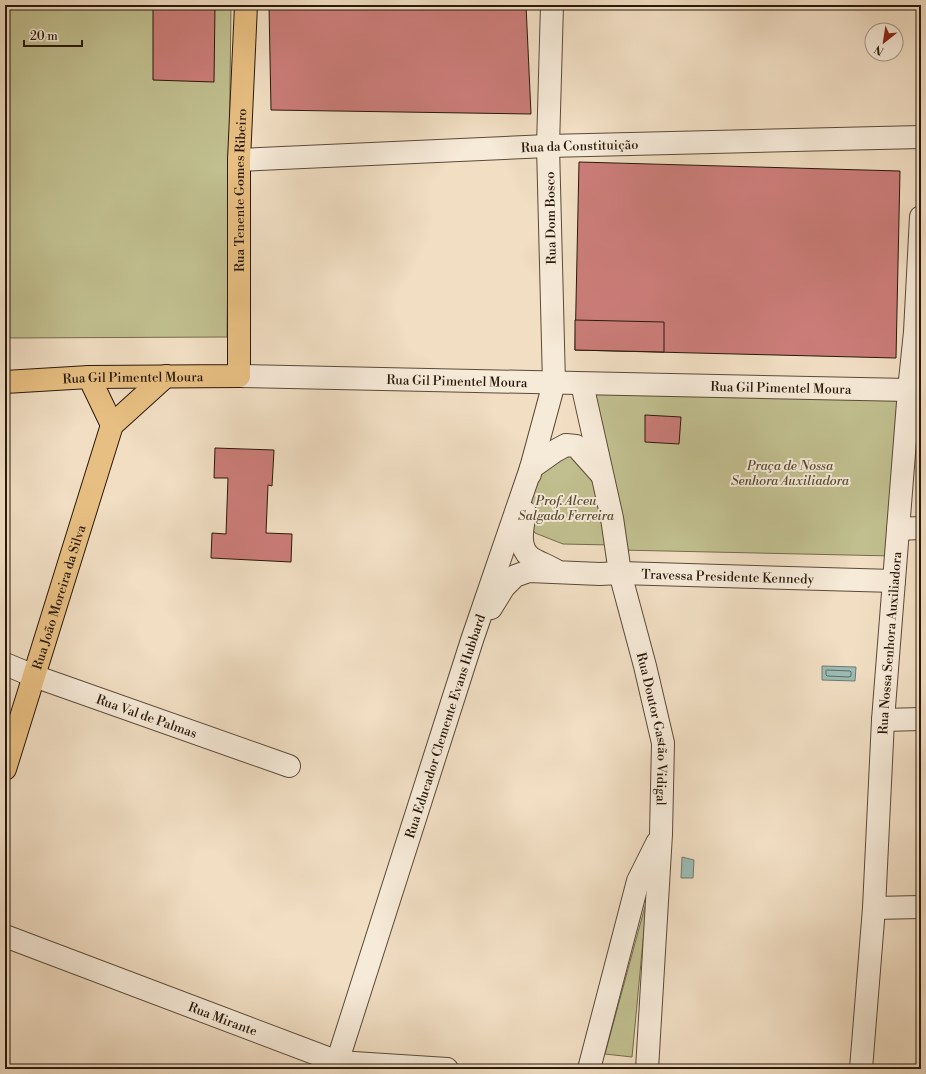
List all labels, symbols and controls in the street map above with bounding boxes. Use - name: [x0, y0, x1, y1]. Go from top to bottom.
- scale bar: [24, 22, 82, 48]
- north arrow: [864, 22, 904, 62]
- text: 20 m: [30, 29, 58, 44]
- text: N: [872, 41, 887, 58]
- street label: Rua Tenente Gomes Ribeiro: [232, 108, 250, 272]
- street label: Rua da Constituição: [521, 137, 639, 156]
- street label: Rua Dom Bosco: [542, 171, 560, 265]
- street label: Rua Gil Pimentel Moura: [62, 369, 204, 388]
- street label: Rua Gil Pimentel Moura: [386, 372, 528, 391]
- street label: Rua Gil Pimentel Moura: [710, 379, 852, 398]
- park label: Praça de Nossa Senhora Auxiliadora: [731, 458, 850, 489]
- park label: Prof. Alceu Salgado Ferreira: [518, 493, 615, 524]
- street label: Rua João Moreira da Silva: [29, 523, 90, 672]
- street label: Rua Nossa Senhora Auxiliadora: [875, 550, 905, 735]
- street label: Travessa Presidente Kennedy: [641, 567, 815, 588]
- street label: Rua Educador Clemente Evans Hubbard: [402, 612, 489, 840]
- street label: Rua Doutor Gastão Vidigal: [633, 651, 670, 806]
- street label: Rua Val de Palmas: [94, 692, 199, 742]
- street label: Rua Mirante: [186, 999, 260, 1040]

